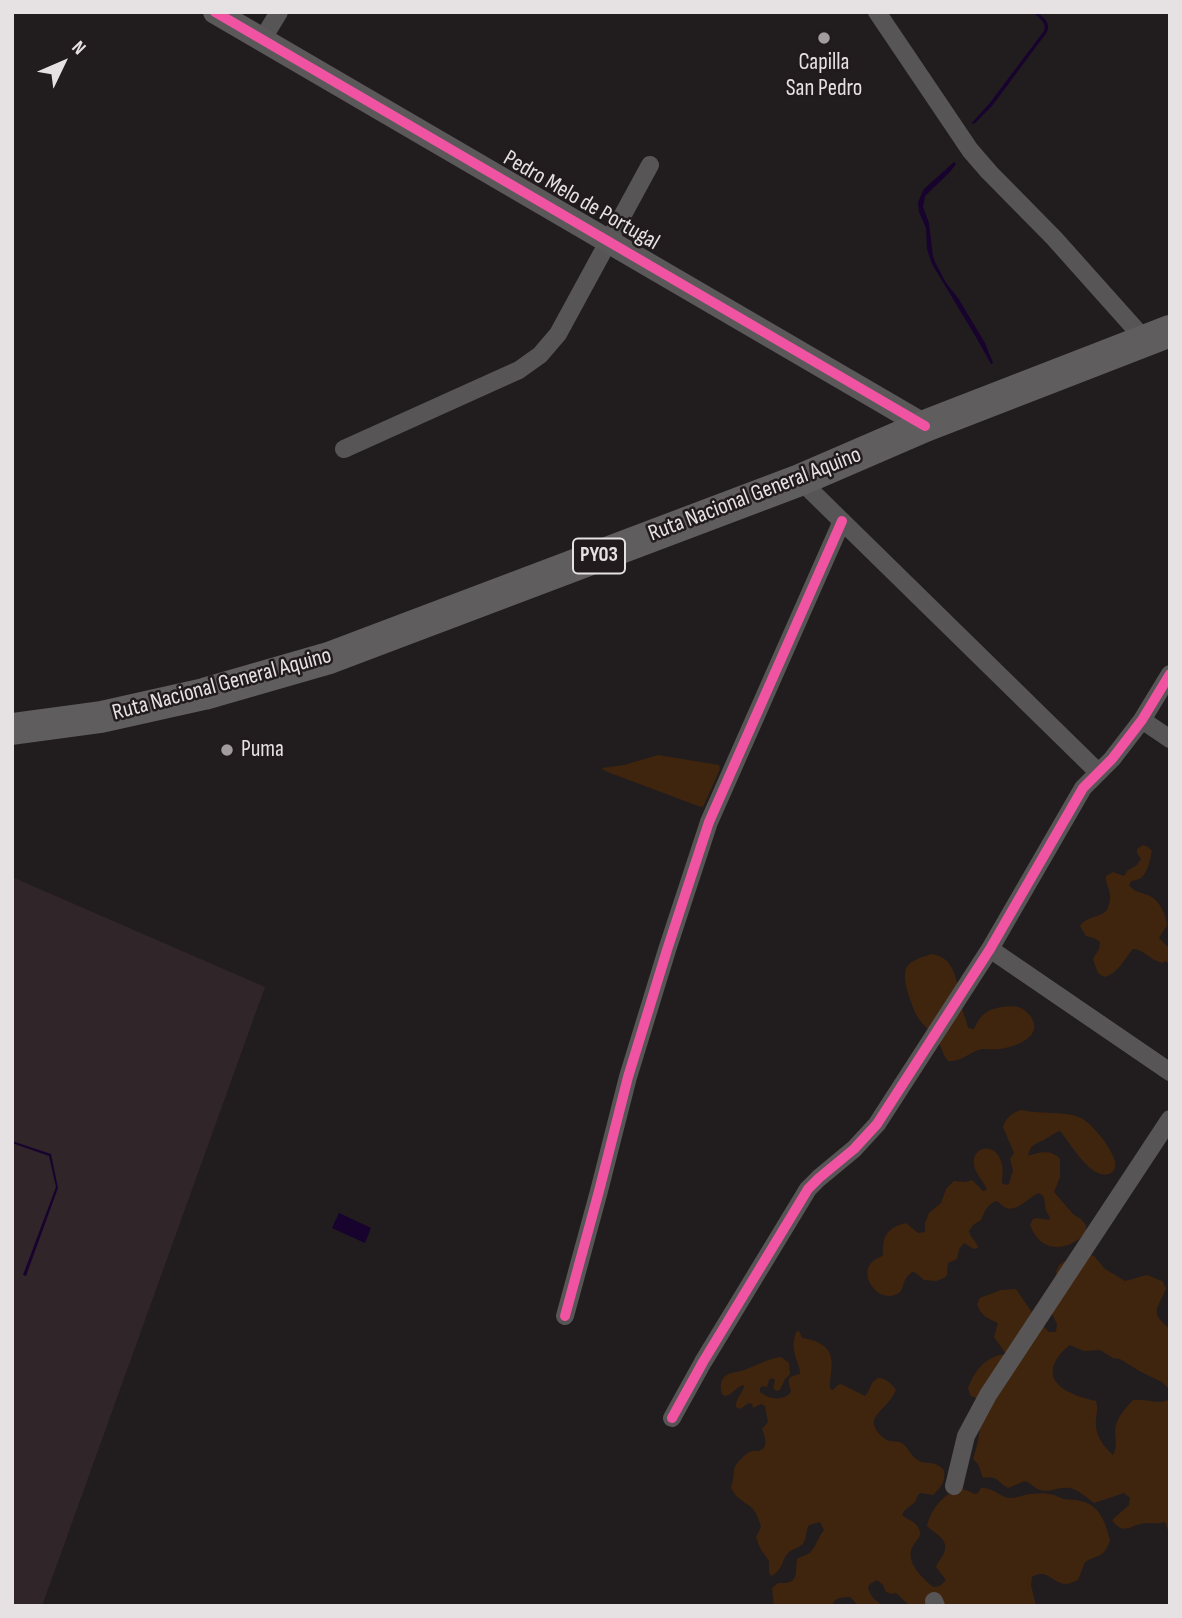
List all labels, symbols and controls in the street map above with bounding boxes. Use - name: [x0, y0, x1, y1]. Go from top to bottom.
- north arrow: [28, 28, 98, 98]
- marker: Capilla San Pedro: [816, 30, 832, 46]
- text: N: [67, 36, 90, 60]
- place label: Capilla San Pedro: [786, 49, 862, 103]
- street label: Pedro Melo de Portugal: [498, 145, 664, 257]
- street label: Ruta Nacional General Aquino: [645, 442, 865, 548]
- road number: PY03: [573, 538, 625, 574]
- street label: Ruta Nacional General Aquino: [109, 642, 335, 728]
- place label: Puma: [241, 736, 284, 764]
- marker: Puma: [219, 742, 235, 758]

